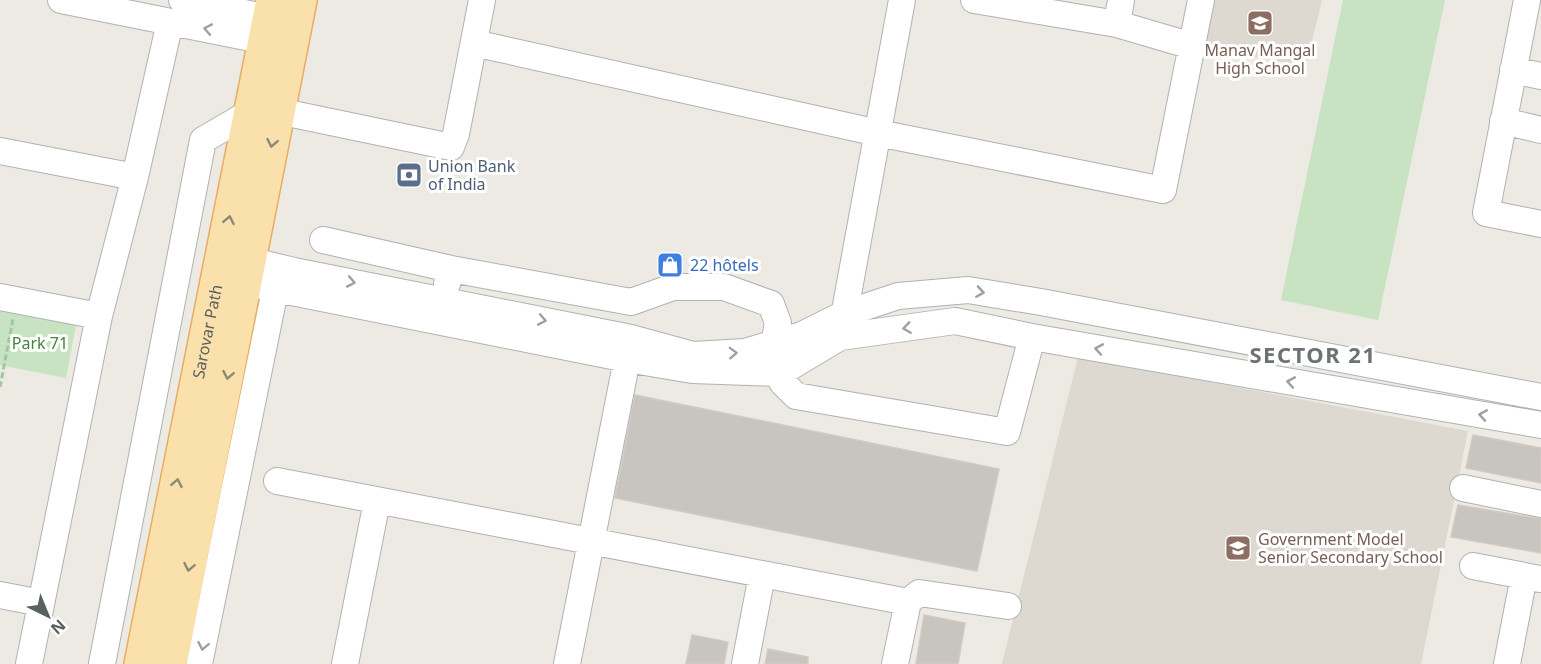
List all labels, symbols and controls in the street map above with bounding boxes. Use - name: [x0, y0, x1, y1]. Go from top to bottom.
- school or university icon: Manav Mangal High School: [1245, 8, 1275, 38]
- one-way arrow: [203, 24, 213, 37]
- place label: Manav Mangal High School: [1205, 39, 1315, 79]
- one-way arrow: [266, 137, 279, 147]
- place label: Union Bank of India: [428, 155, 516, 195]
- bank icon: Union Bank of India: [394, 160, 424, 190]
- one-way arrow: [222, 215, 235, 225]
- shop icon: 22 hôtels: [655, 250, 685, 280]
- place label: 22 hôtels: [690, 254, 759, 276]
- one-way arrow: [346, 275, 356, 288]
- street label: Sarovar Path: [187, 282, 227, 381]
- one-way arrow: [976, 285, 985, 297]
- one-way arrow: [537, 313, 547, 326]
- one-way arrow: [903, 321, 912, 333]
- park label: Park 71: [12, 332, 68, 354]
- district label: SECTOR 21: [1249, 339, 1377, 369]
- one-way arrow: [1094, 343, 1104, 356]
- one-way arrow: [729, 346, 738, 359]
- one-way arrow: [222, 370, 235, 380]
- one-way arrow: [1287, 376, 1297, 389]
- one-way arrow: [1479, 409, 1489, 422]
- one-way arrow: [170, 478, 183, 488]
- place label: Government Model Senior Secondary School: [1258, 528, 1443, 568]
- school or university icon: Government Model Senior Secondary School: [1223, 533, 1253, 563]
- one-way arrow: [183, 561, 196, 571]
- north arrow: [18, 586, 78, 646]
- text: N: [46, 614, 70, 639]
- one-way arrow: [197, 641, 210, 651]

